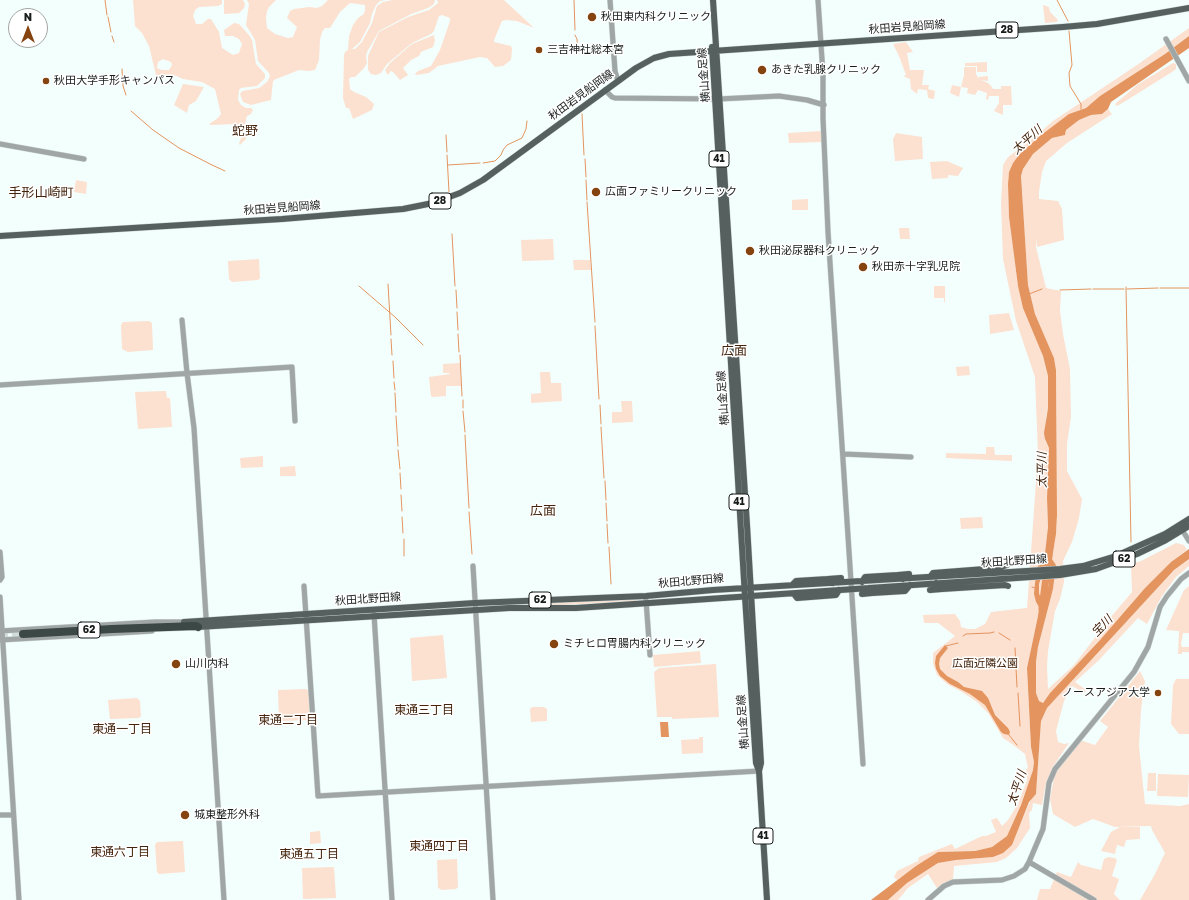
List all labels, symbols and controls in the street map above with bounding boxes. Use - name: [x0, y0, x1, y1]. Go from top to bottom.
- north arrow: [8, 8, 48, 48]
- text: N: [24, 10, 32, 23]
- place label: 秋田東内科クリニック: [601, 10, 711, 24]
- marker: 秋田東内科クリニック: [586, 11, 598, 23]
- street label: 秋田岩見船岡線: [868, 18, 946, 36]
- road number: 28: [996, 22, 1018, 38]
- place label: 三吉神社総本宮: [547, 43, 624, 57]
- marker: 三吉神社総本宮: [534, 45, 544, 55]
- street label: 横山金足線: [695, 47, 713, 103]
- place label: あきた乳腺クリニック: [771, 63, 881, 77]
- marker: あきた乳腺クリニック: [756, 64, 768, 76]
- street label: 秋田岩見船岡線: [546, 67, 616, 123]
- place label: 秋田大学手形キャンパス: [54, 74, 175, 88]
- marker: 秋田大学手形キャンパス: [41, 76, 51, 86]
- district label: 蛇野: [232, 123, 258, 139]
- water label: 太平川: [1009, 123, 1045, 157]
- road number: 41: [709, 151, 729, 167]
- district label: 手形山崎町: [9, 185, 73, 201]
- place label: 広面ファミリークリニック: [605, 185, 737, 199]
- marker: 広面ファミリークリニック: [590, 186, 602, 198]
- road number: 28: [429, 193, 451, 209]
- street label: 秋田岩見船岡線: [243, 199, 321, 217]
- place label: 秋田泌尿器科クリニック: [759, 244, 880, 258]
- marker: 秋田泌尿器科クリニック: [744, 245, 756, 257]
- place label: 秋田赤十字乳児院: [872, 260, 960, 274]
- marker: 秋田赤十字乳児院: [857, 261, 869, 273]
- district label: 広面: [721, 343, 747, 359]
- street label: 横山金足線: [714, 370, 732, 426]
- water label: 太平川: [1035, 452, 1049, 488]
- road number: 41: [729, 494, 749, 510]
- district label: 広面: [530, 503, 556, 519]
- road number: 62: [1113, 551, 1135, 567]
- street label: 秋田北野田線: [981, 552, 1047, 570]
- street label: 秋田北野田線: [658, 572, 724, 590]
- street label: 秋田北野田線: [335, 590, 401, 608]
- road number: 62: [529, 592, 551, 608]
- water label: 宝川: [1088, 612, 1116, 640]
- road number: 62: [78, 622, 100, 638]
- place label: ミチヒロ胃腸内科クリニック: [563, 637, 706, 651]
- marker: ミチヒロ胃腸内科クリニック: [548, 638, 560, 650]
- place label: 山川内科: [185, 657, 229, 671]
- park label: 広面近隣公園: [952, 657, 1018, 671]
- marker: 山川内科: [170, 658, 182, 670]
- place label: ノースアジア大学: [1062, 686, 1150, 700]
- marker: ノースアジア大学: [1153, 688, 1163, 698]
- street label: 横山金足線: [734, 694, 752, 750]
- district label: 東通三丁目: [394, 703, 454, 717]
- district label: 東通二丁目: [258, 713, 318, 727]
- district label: 東通一丁目: [92, 722, 152, 736]
- water label: 太平川: [1005, 769, 1029, 807]
- place label: 城東整形外科: [194, 808, 260, 822]
- marker: 城東整形外科: [179, 809, 191, 821]
- road number: 41: [753, 828, 773, 844]
- district label: 東通四丁目: [409, 839, 469, 853]
- district label: 東通六丁目: [90, 845, 150, 859]
- district label: 東通五丁目: [279, 847, 339, 861]

